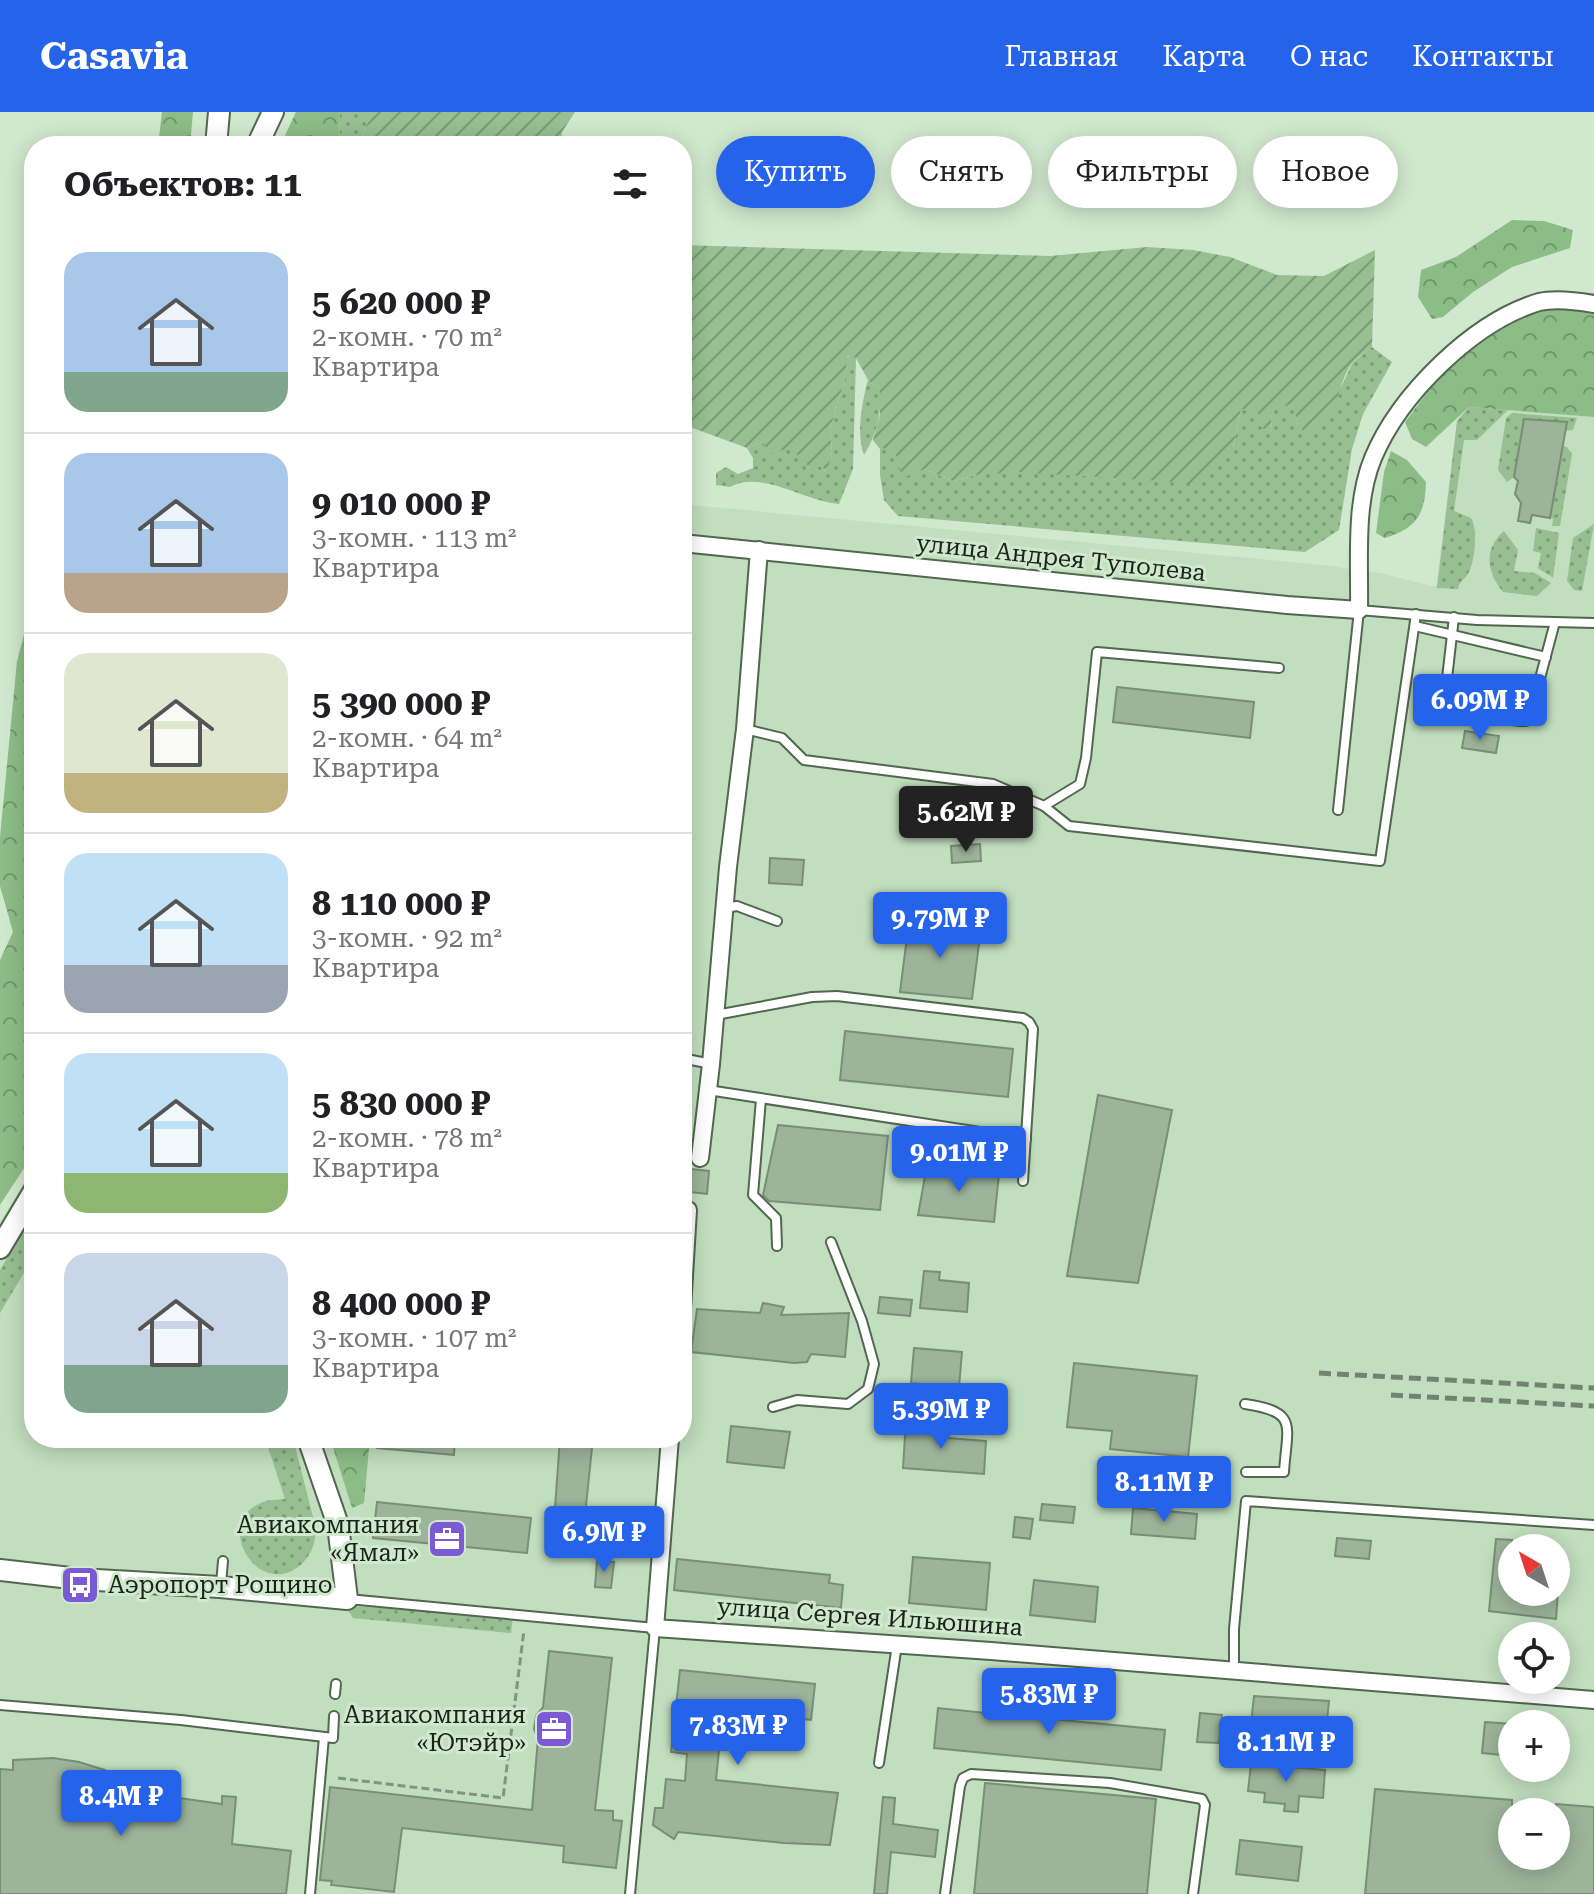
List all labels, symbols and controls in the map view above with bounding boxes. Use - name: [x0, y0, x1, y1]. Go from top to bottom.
- text: Casavia: [40, 34, 188, 78]
- text: Главная: [1004, 40, 1118, 73]
- text: Карта: [1162, 40, 1246, 73]
- text: О нас: [1290, 40, 1368, 73]
- text: Контакты: [1412, 40, 1554, 73]
- chip: Купить: [716, 136, 875, 208]
- chip: Снять: [891, 136, 1032, 208]
- chip: Фильтры: [1048, 136, 1237, 208]
- chip: Новое: [1253, 136, 1398, 208]
- icon: filters: [608, 162, 652, 206]
- text: Объектов: 11: [64, 164, 302, 204]
- text: 5 620 000 ₽: [312, 282, 490, 322]
- icon: home: [128, 284, 224, 380]
- text: 2-комн. · 70 m²: [312, 322, 502, 352]
- text: Квартира: [312, 352, 439, 382]
- text: 9 010 000 ₽: [312, 483, 490, 523]
- icon: home: [128, 485, 224, 581]
- text: 3-комн. · 113 m²: [312, 523, 517, 553]
- street label: улица Андрея Туполева: [915, 529, 1207, 587]
- text: Квартира: [312, 553, 439, 583]
- pin: 6.09M ₽: [1406, 674, 1554, 742]
- text: 5 390 000 ₽: [312, 683, 490, 723]
- icon: home: [128, 685, 224, 781]
- text: 6.09M ₽: [1431, 685, 1529, 715]
- text: 2-комн. · 64 m²: [312, 723, 502, 753]
- text: Квартира: [312, 753, 439, 783]
- pin: 5.62M ₽: [892, 786, 1040, 854]
- text: 5.62M ₽: [917, 797, 1015, 827]
- text: 8 110 000 ₽: [312, 883, 490, 923]
- icon: home: [128, 885, 224, 981]
- pin: 9.79M ₽: [866, 892, 1014, 960]
- text: 9.79M ₽: [891, 903, 989, 933]
- text: 3-комн. · 92 m²: [312, 923, 502, 953]
- text: Квартира: [312, 953, 439, 983]
- text: 5 830 000 ₽: [312, 1083, 490, 1123]
- icon: home: [128, 1085, 224, 1181]
- text: 2-комн. · 78 m²: [312, 1123, 502, 1153]
- pin: 9.01M ₽: [885, 1126, 1033, 1194]
- text: 9.01M ₽: [910, 1137, 1008, 1167]
- text: Квартира: [312, 1153, 439, 1183]
- text: 8 400 000 ₽: [312, 1283, 490, 1323]
- icon: home: [128, 1285, 224, 1381]
- text: 3-комн. · 107 m²: [312, 1323, 517, 1353]
- text: Квартира: [312, 1353, 439, 1383]
- pin: 5.39M ₽: [867, 1383, 1015, 1451]
- text: 5.39M ₽: [892, 1394, 990, 1424]
- pin: 8.11M ₽: [1090, 1456, 1238, 1524]
- text: 8.11M ₽: [1115, 1467, 1213, 1497]
- pin: 6.9M ₽: [539, 1506, 669, 1574]
- place label: Авиакомпания «Ямал»: [237, 1511, 419, 1567]
- text: 6.9M ₽: [562, 1517, 646, 1547]
- office icon: Авиакомпания «Ямал»: [426, 1518, 468, 1560]
- north arrow: [1498, 1534, 1570, 1606]
- map controls: [1498, 1534, 1570, 1870]
- bus stop icon: Аэропорт Рощино: [59, 1564, 101, 1606]
- place label: Аэропорт Рощино: [108, 1571, 332, 1599]
- street label: улица Сергея Ильюшина: [716, 1592, 1024, 1642]
- button: locate: [1498, 1622, 1570, 1694]
- pin: 5.83M ₽: [975, 1668, 1123, 1736]
- text: 5.83M ₽: [1000, 1679, 1098, 1709]
- pin: 7.83M ₽: [664, 1699, 812, 1767]
- place label: Авиакомпания «Ютэйр»: [344, 1701, 526, 1757]
- office icon: Авиакомпания «Ютэйр»: [533, 1708, 575, 1750]
- text: 7.83M ₽: [689, 1710, 787, 1740]
- button: +: [1498, 1710, 1570, 1782]
- pin: 8.11M ₽: [1212, 1716, 1360, 1784]
- text: 8.11M ₽: [1237, 1727, 1335, 1757]
- pin: 8.4M ₽: [56, 1770, 186, 1838]
- text: 8.4M ₽: [79, 1781, 163, 1811]
- button: −: [1498, 1798, 1570, 1870]

